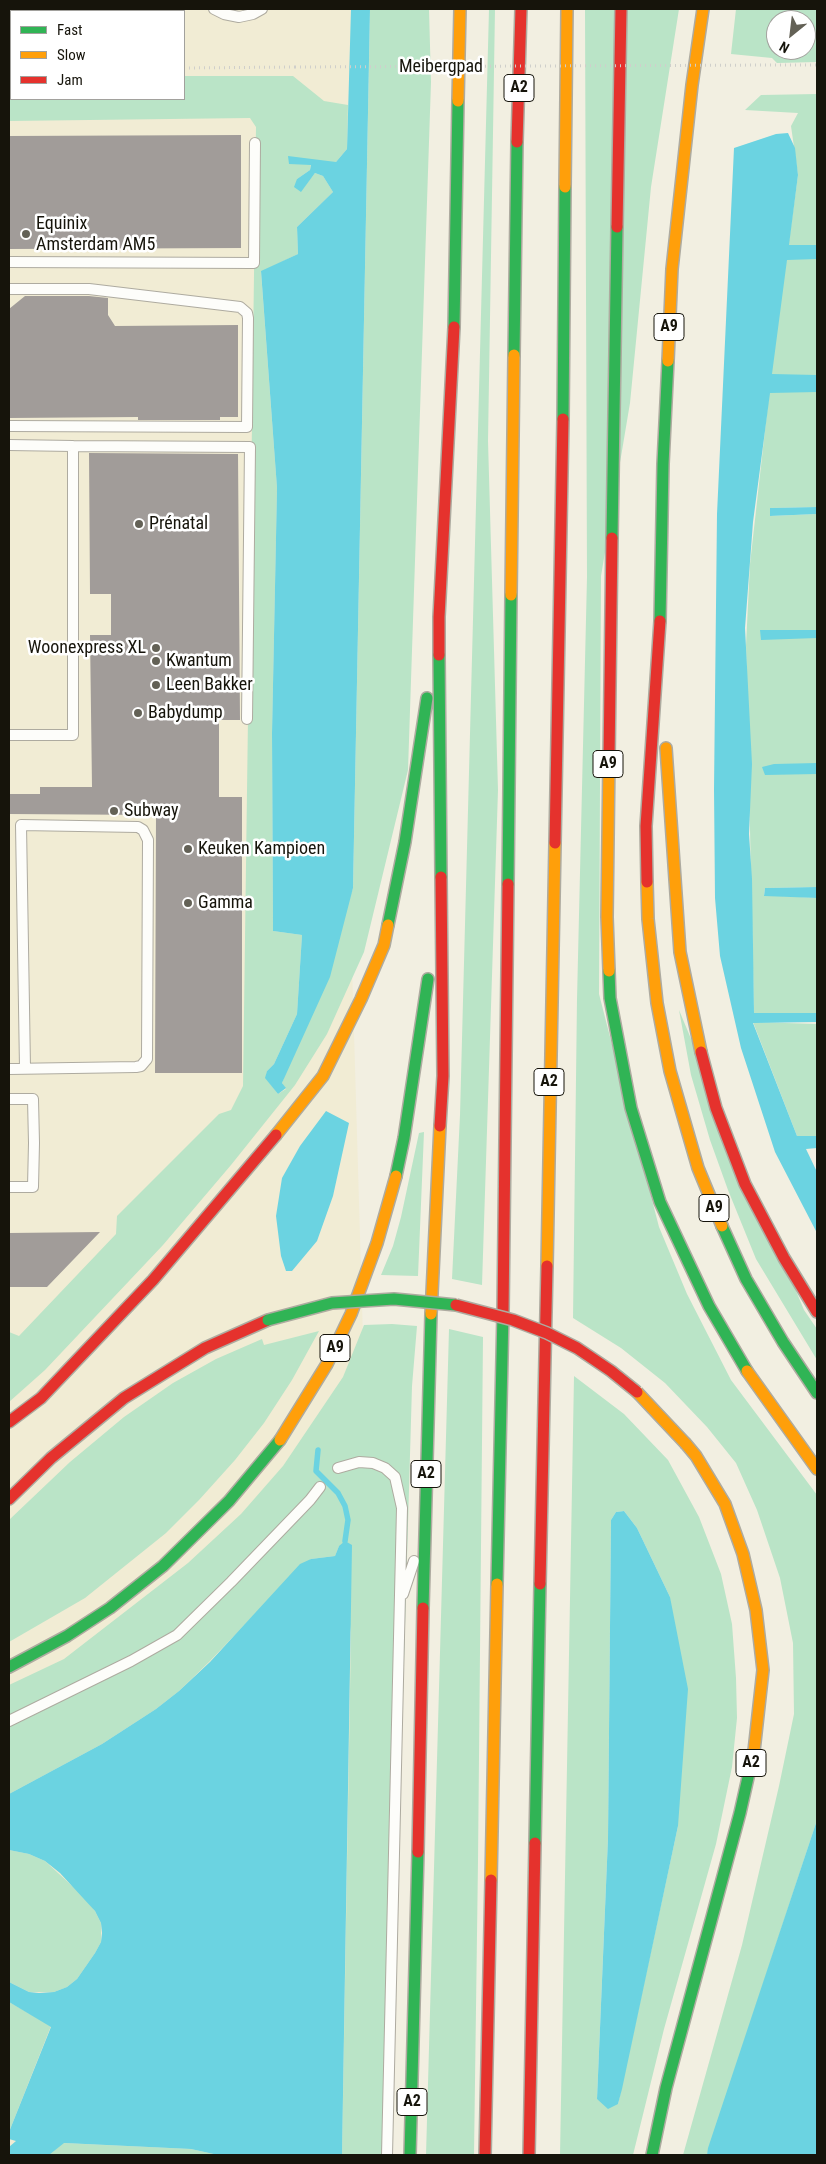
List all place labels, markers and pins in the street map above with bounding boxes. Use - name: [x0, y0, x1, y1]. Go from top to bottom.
- place label: Equinix Amsterdam AM5: [36, 213, 155, 255]
- marker: Equinix Amsterdam AM5: [20, 228, 32, 240]
- place label: Prénatal: [149, 513, 208, 535]
- marker: Prénatal: [133, 518, 145, 530]
- place label: Woonexpress XL: [28, 637, 146, 659]
- marker: Woonexpress XL: [150, 642, 162, 654]
- place label: Kwantum: [166, 650, 232, 672]
- marker: Kwantum: [150, 655, 162, 667]
- place label: Leen Bakker: [166, 674, 253, 696]
- marker: Leen Bakker: [150, 679, 162, 691]
- place label: Babydump: [148, 702, 223, 724]
- marker: Babydump: [132, 707, 144, 719]
- place label: Subway: [124, 800, 179, 822]
- marker: Subway: [108, 805, 120, 817]
- place label: Keuken Kampioen: [198, 838, 325, 860]
- marker: Keuken Kampioen: [182, 843, 194, 855]
- place label: Gamma: [198, 892, 253, 914]
- marker: Gamma: [182, 897, 194, 909]

